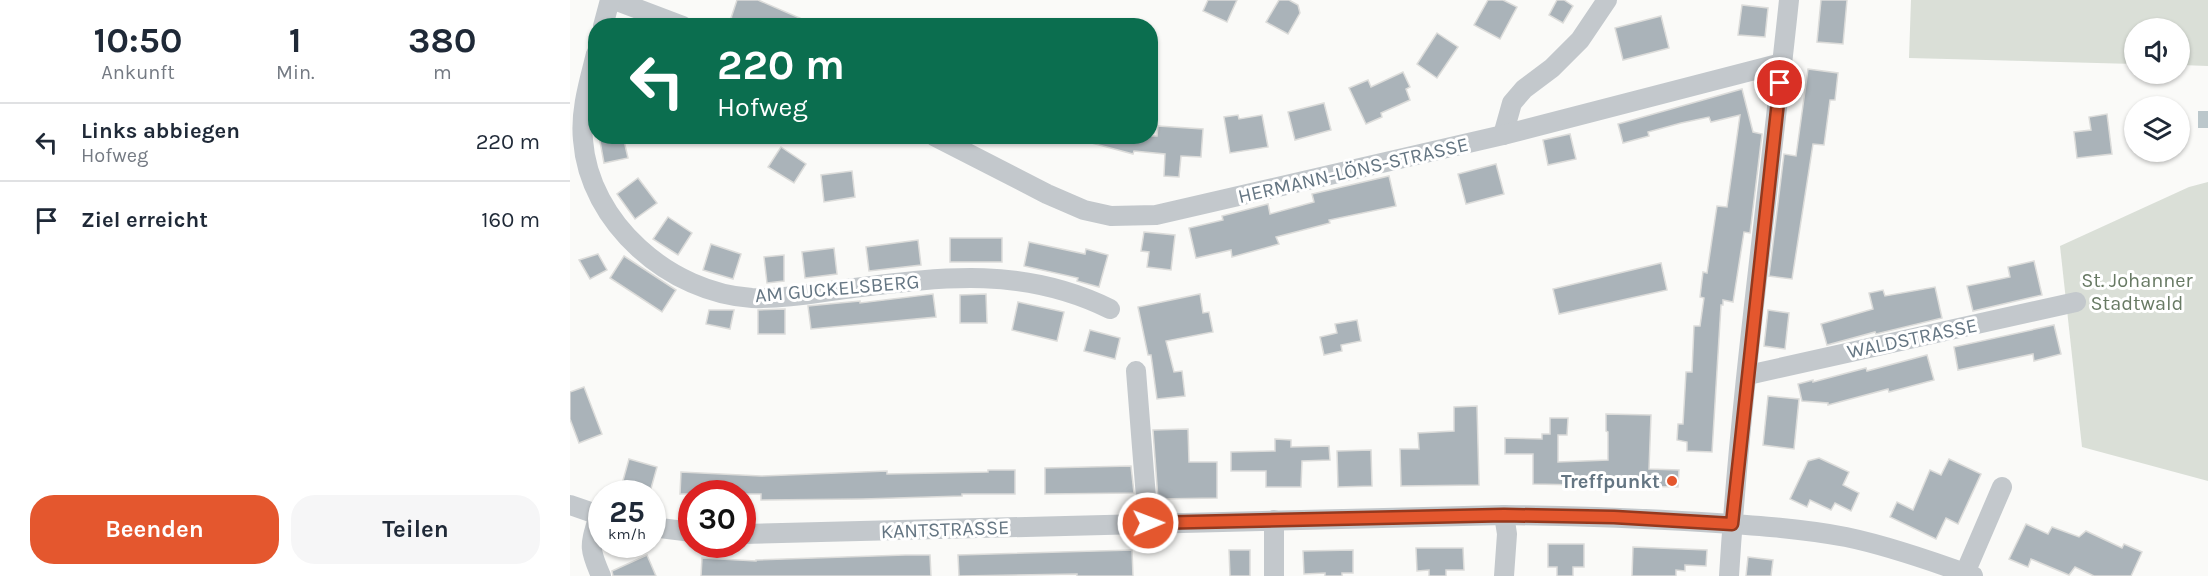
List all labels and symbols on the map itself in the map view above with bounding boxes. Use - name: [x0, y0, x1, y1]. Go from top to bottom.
- pin: [1754, 57, 1805, 108]
- street label: HERMANN-LÖNS-STRASSE: [1236, 133, 1471, 208]
- park label: St. Johanner Stadtwald: [2081, 269, 2194, 315]
- street label: AM GUCKELSBERG: [754, 270, 920, 307]
- street label: WALDSTRASSE: [1845, 313, 1979, 364]
- place label: Treffpunkt: [1561, 470, 1660, 493]
- marker: Treffpunkt: [1665, 474, 1679, 488]
- speed limit sign: 30: [678, 480, 756, 558]
- position arrow: [1116, 491, 1180, 555]
- street label: KANTSTRASSE: [880, 516, 1010, 543]

